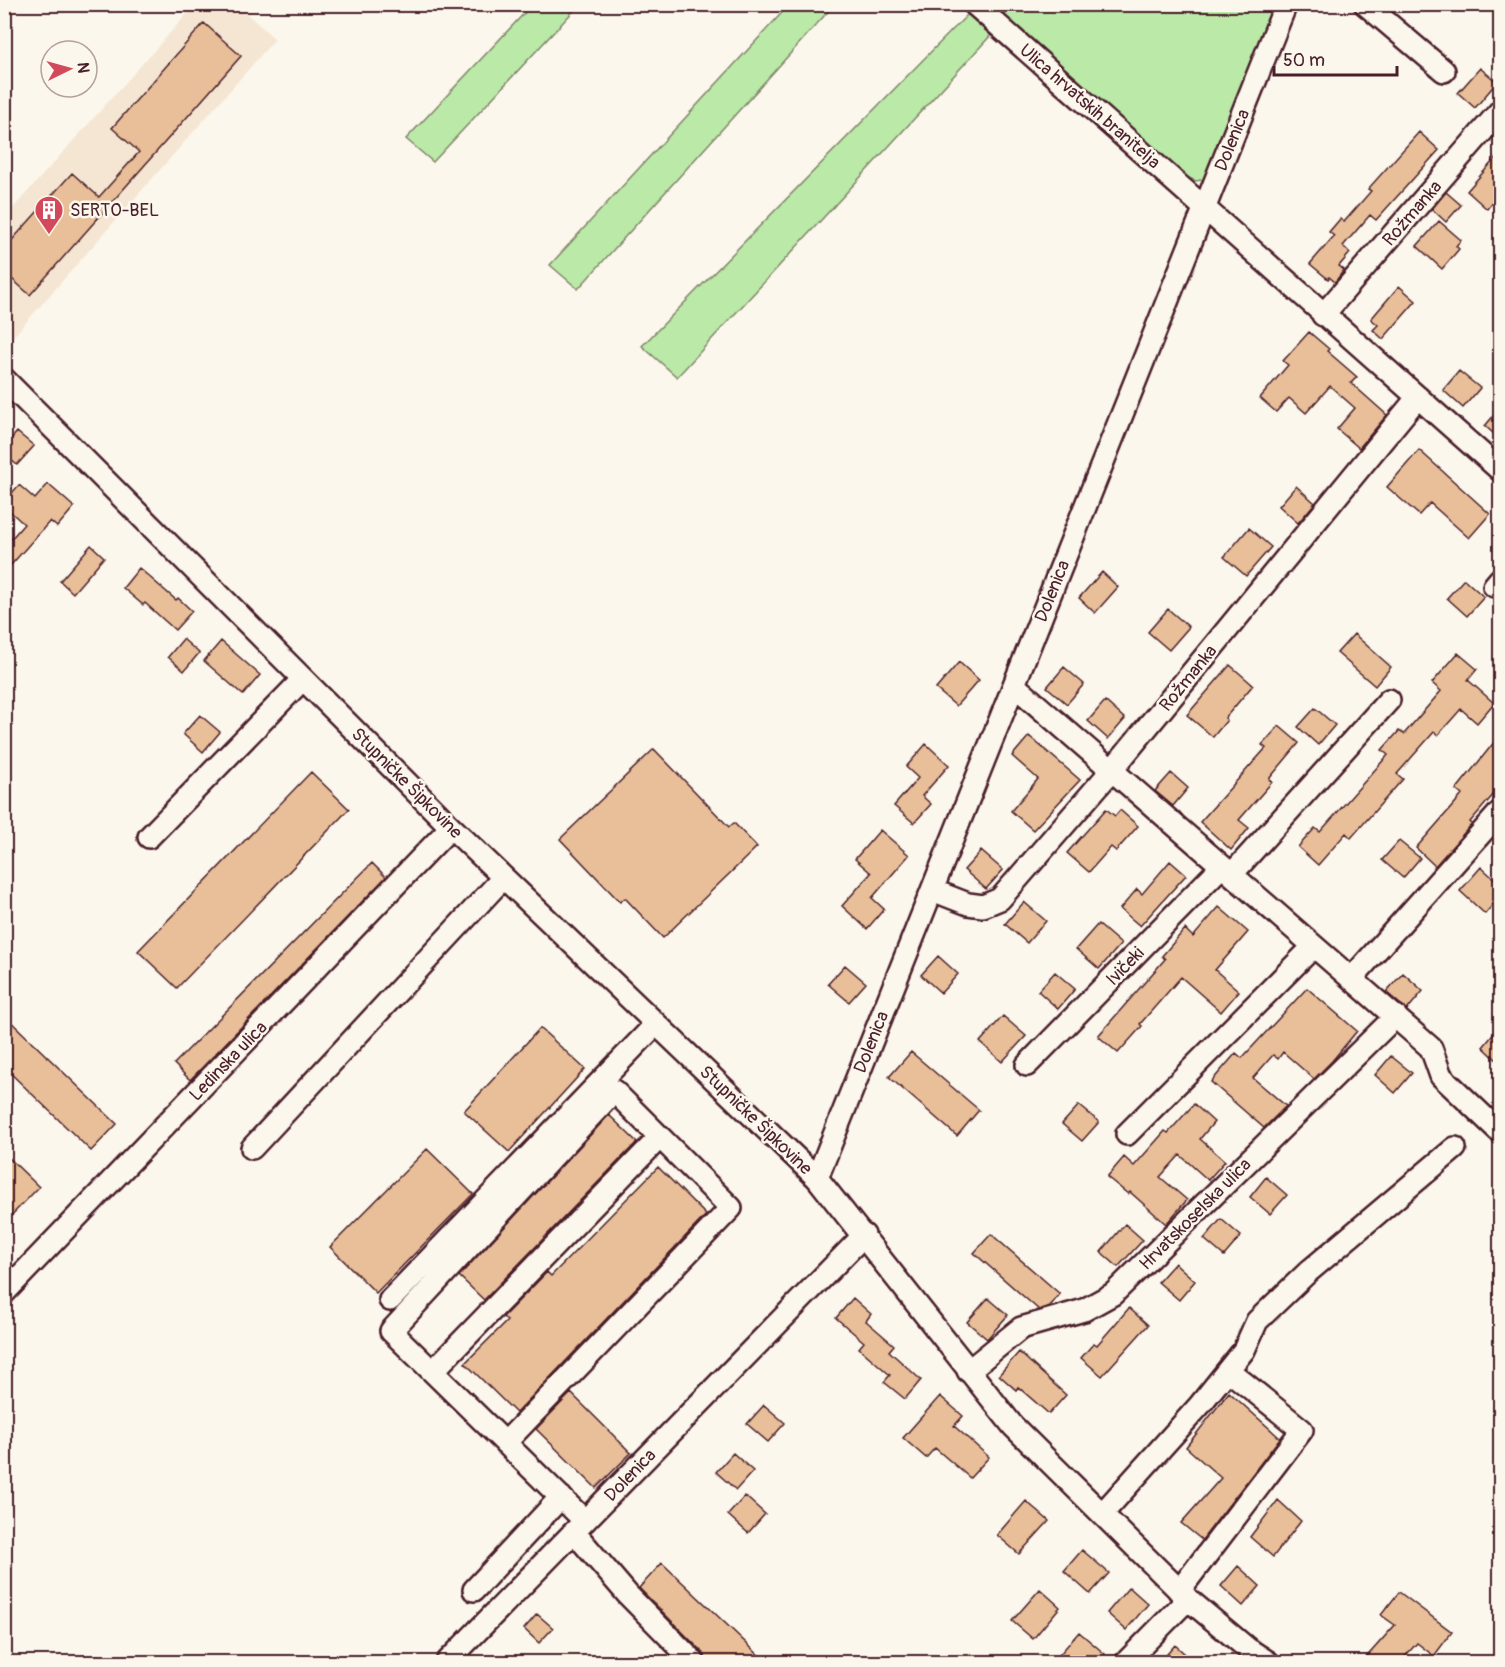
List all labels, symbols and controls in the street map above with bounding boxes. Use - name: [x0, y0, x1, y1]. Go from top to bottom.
- north arrow: [39, 39, 99, 99]
- street label: Ulica hrvatskih branitelja: [1014, 39, 1165, 174]
- scale bar: [1274, 39, 1397, 77]
- text: 50 m: [1283, 49, 1325, 72]
- text: N: [73, 62, 93, 74]
- street label: Dolenica: [1210, 106, 1255, 174]
- street label: Rožmanka: [1378, 176, 1447, 251]
- building icon: SERTO-BEL: [33, 194, 65, 236]
- place label: SERTO-BEL: [70, 199, 159, 222]
- street label: Dolenica: [1030, 557, 1075, 625]
- street label: Rožmanka: [1154, 640, 1222, 716]
- street label: Stupničke Šipkovine: [346, 722, 468, 844]
- street label: Ivičeki: [1101, 942, 1149, 991]
- street label: Dolenica: [849, 1008, 894, 1076]
- street label: Ledinska ulica: [184, 1016, 272, 1106]
- street label: Stupničke Šipkovine: [694, 1060, 818, 1180]
- street label: Hrvatskoselska ulica: [1134, 1153, 1256, 1275]
- street label: Dolenica: [600, 1444, 661, 1507]

